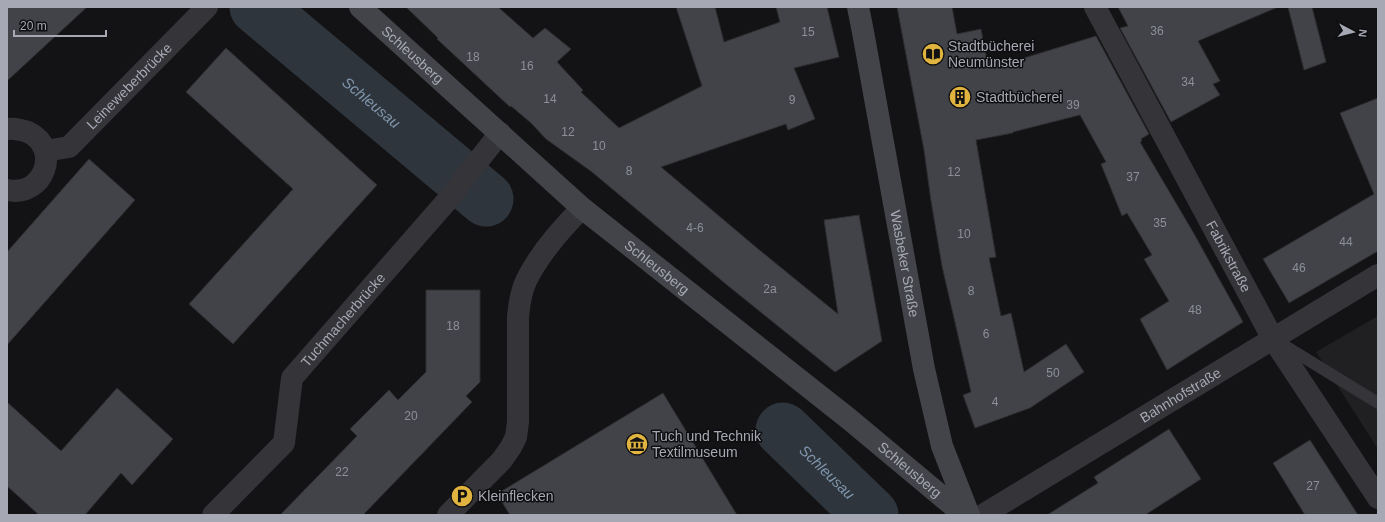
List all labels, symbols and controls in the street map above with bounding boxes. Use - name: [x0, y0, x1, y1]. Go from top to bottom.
- scale bar: [14, 12, 106, 38]
- north arrow: [1333, 12, 1373, 52]
- text: 20 m: [20, 19, 47, 33]
- street label: Schleusberg: [378, 23, 447, 87]
- house number: 36: [1150, 24, 1164, 38]
- house number: 15: [801, 25, 815, 39]
- text: N: [1356, 29, 1369, 38]
- place label: Stadtbücherei Neumünster: [948, 38, 1034, 70]
- street label: Leineweberbrücke: [83, 39, 175, 132]
- library icon: Stadtbücherei Neumünster: [920, 41, 946, 67]
- house number: 18: [466, 50, 480, 64]
- house number: 16: [520, 59, 534, 73]
- water label: Schleusau: [339, 73, 404, 132]
- house number: 34: [1181, 75, 1195, 89]
- building icon: Stadtbücherei: [947, 84, 973, 110]
- place label: Stadtbücherei: [976, 89, 1062, 105]
- house number: 14: [543, 92, 557, 106]
- house number: 9: [789, 93, 796, 107]
- house number: 39: [1066, 98, 1080, 112]
- house number: 12: [561, 125, 575, 139]
- house number: 10: [592, 139, 606, 153]
- house number: 8: [626, 164, 633, 178]
- house number: 12: [947, 165, 961, 179]
- house number: 37: [1126, 170, 1140, 184]
- street label: Wasbeker Straße: [887, 209, 923, 319]
- house number: 35: [1153, 216, 1167, 230]
- street label: Fabrikstraße: [1203, 218, 1254, 295]
- house number: 4-6: [686, 221, 704, 235]
- house number: 10: [957, 227, 971, 241]
- house number: 44: [1339, 235, 1353, 249]
- street label: Schleusberg: [621, 237, 692, 298]
- house number: 46: [1292, 261, 1306, 275]
- street label: Tuchmacherbrücke: [298, 269, 388, 370]
- house number: 2a: [763, 282, 777, 296]
- house number: 8: [968, 284, 975, 298]
- house number: 48: [1188, 303, 1202, 317]
- house number: 18: [446, 319, 460, 333]
- house number: 6: [983, 327, 990, 341]
- street label: Bahnhofstraße: [1137, 364, 1224, 426]
- house number: 50: [1046, 366, 1060, 380]
- house number: 4: [992, 395, 999, 409]
- house number: 20: [404, 409, 418, 423]
- place label: Tuch und Technik Textilmuseum: [652, 428, 762, 460]
- museum icon: Tuch und Technik Textilmuseum: [624, 431, 650, 457]
- street label: Schleusberg: [875, 439, 945, 501]
- water label: Schleusau: [796, 442, 859, 503]
- house number: 22: [335, 465, 349, 479]
- house number: 27: [1306, 479, 1320, 493]
- parking icon: Kleinflecken: [449, 483, 475, 509]
- place label: Kleinflecken: [478, 488, 554, 504]

